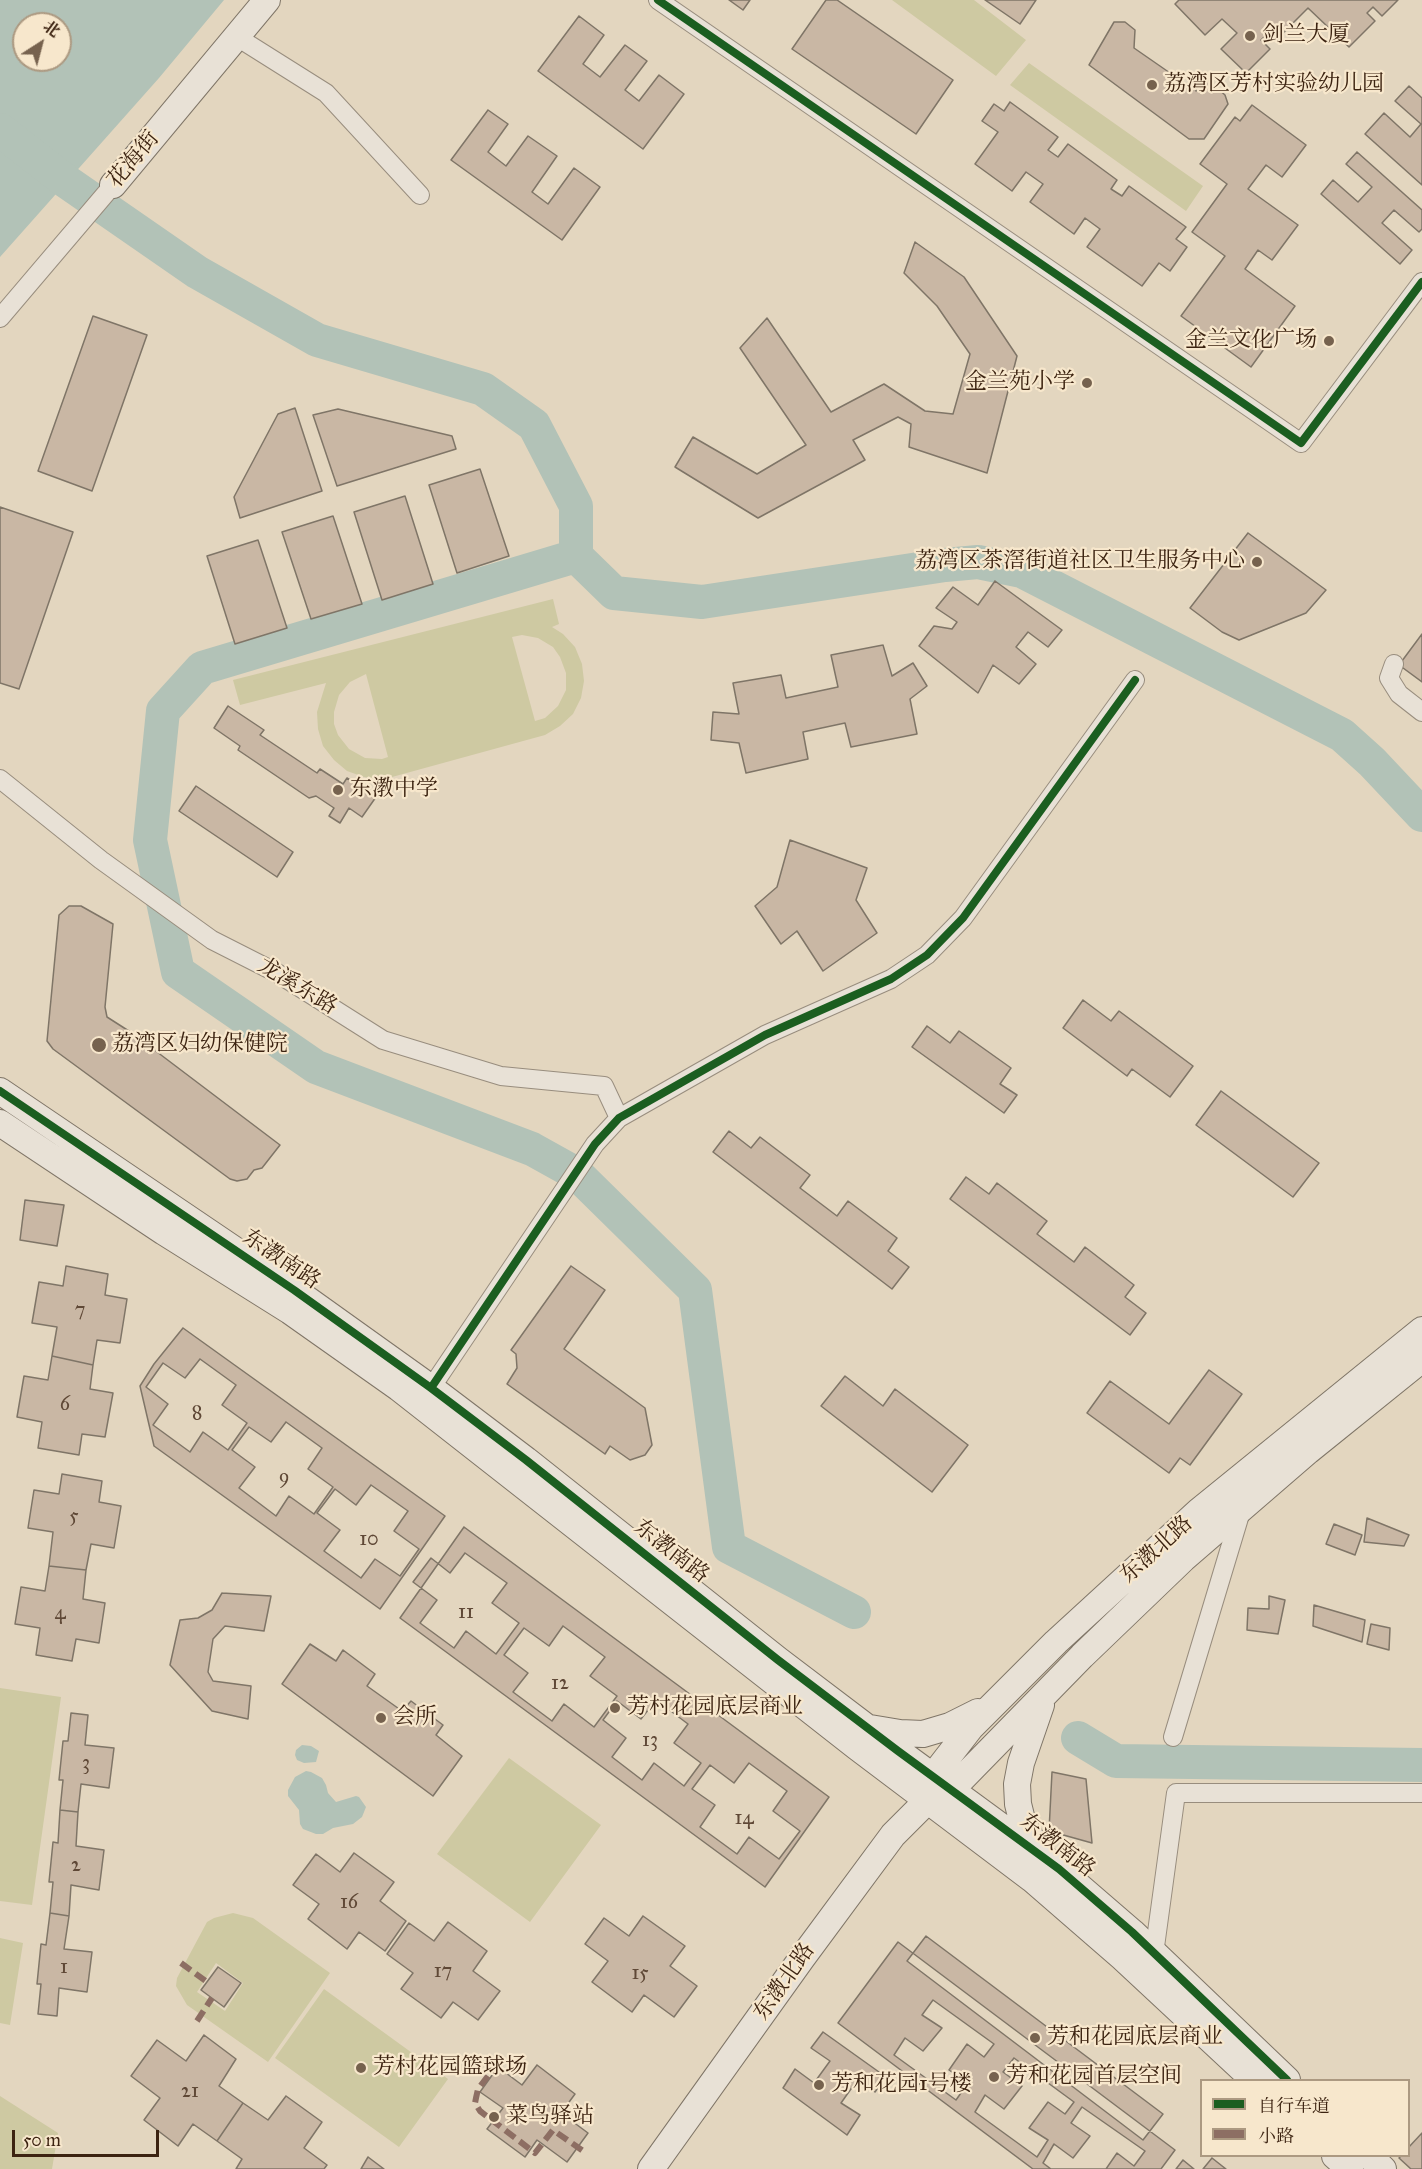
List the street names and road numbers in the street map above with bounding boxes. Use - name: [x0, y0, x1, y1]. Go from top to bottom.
- street label: 花海街: [103, 126, 165, 194]
- street label: 龙溪东路: [252, 953, 342, 1021]
- street label: 东漖南路: [237, 1224, 325, 1296]
- street label: 东漖北路: [1115, 1511, 1199, 1589]
- street label: 东漖南路: [628, 1515, 714, 1589]
- street label: 东漖南路: [1014, 1809, 1100, 1883]
- street label: 东漖北路: [749, 1938, 821, 2026]

